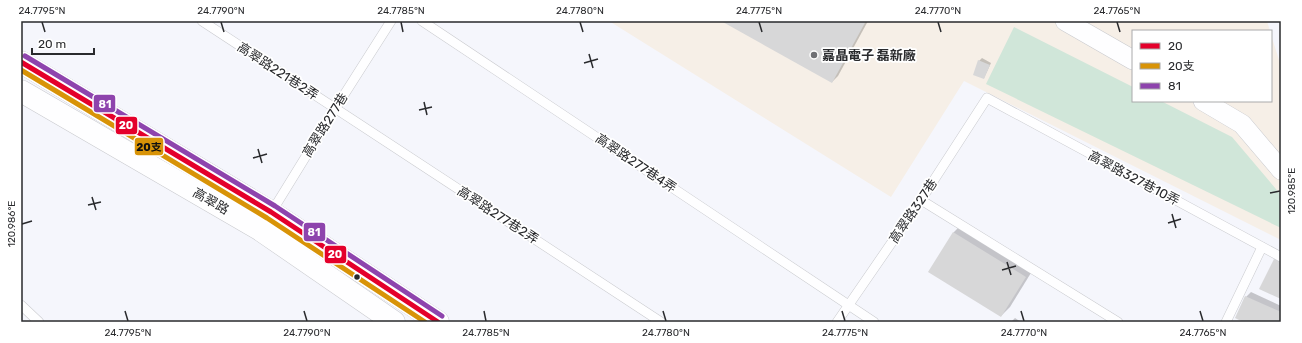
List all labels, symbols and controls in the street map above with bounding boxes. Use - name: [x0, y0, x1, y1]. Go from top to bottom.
- text: 24.7795°N: [18, 5, 66, 17]
- text: 24.7790°N: [197, 5, 245, 17]
- text: 24.7785°N: [377, 5, 425, 17]
- text: 24.7780°N: [556, 5, 604, 17]
- text: 24.7775°N: [736, 5, 782, 17]
- text: 24.7770°N: [915, 5, 961, 17]
- text: 24.7765°N: [1094, 5, 1140, 17]
- scale bar: [32, 30, 94, 56]
- legend: [1132, 30, 1272, 102]
- text: 20 m: [38, 37, 66, 51]
- street label: 高翠路221巷2弄: [235, 39, 321, 103]
- text: 20: [1168, 39, 1183, 53]
- place label: 嘉晶電子 磊新廠: [822, 48, 916, 63]
- marker: 嘉晶電子 磊新廠: [809, 50, 819, 60]
- text: 20支: [1168, 59, 1195, 73]
- text: 81: [1168, 79, 1181, 93]
- street label: 高翠路277巷: [299, 90, 351, 160]
- line badge: 81: [93, 94, 116, 113]
- text: 81: [99, 98, 111, 111]
- line badge: 20: [115, 116, 138, 135]
- text: 20: [119, 119, 133, 132]
- street label: 高翠路277巷4弄: [593, 130, 679, 196]
- line badge: 20支: [134, 137, 164, 156]
- text: 20支: [136, 141, 162, 154]
- street label: 高翠路327巷10弄: [1086, 148, 1182, 208]
- text: 120.985°E: [1286, 168, 1298, 214]
- street label: 高翠路327巷: [886, 176, 940, 246]
- street label: 高翠路277巷2弄: [455, 183, 541, 247]
- street label: 高翠路: [190, 185, 232, 217]
- text: 120.986°E: [6, 201, 18, 247]
- line badge: 81: [303, 222, 326, 242]
- text: 81: [308, 226, 320, 239]
- line badge: 20: [324, 245, 347, 264]
- text: 20: [328, 248, 342, 261]
- unlabelled marker: [352, 272, 362, 282]
- text: 24.7795°N: [104, 327, 152, 339]
- text: 24.7790°N: [283, 327, 331, 339]
- text: 24.7785°N: [462, 327, 510, 339]
- text: 24.7780°N: [642, 327, 690, 339]
- text: 24.7775°N: [822, 327, 868, 339]
- text: 24.7770°N: [1001, 327, 1047, 339]
- text: 24.7765°N: [1180, 327, 1226, 339]

